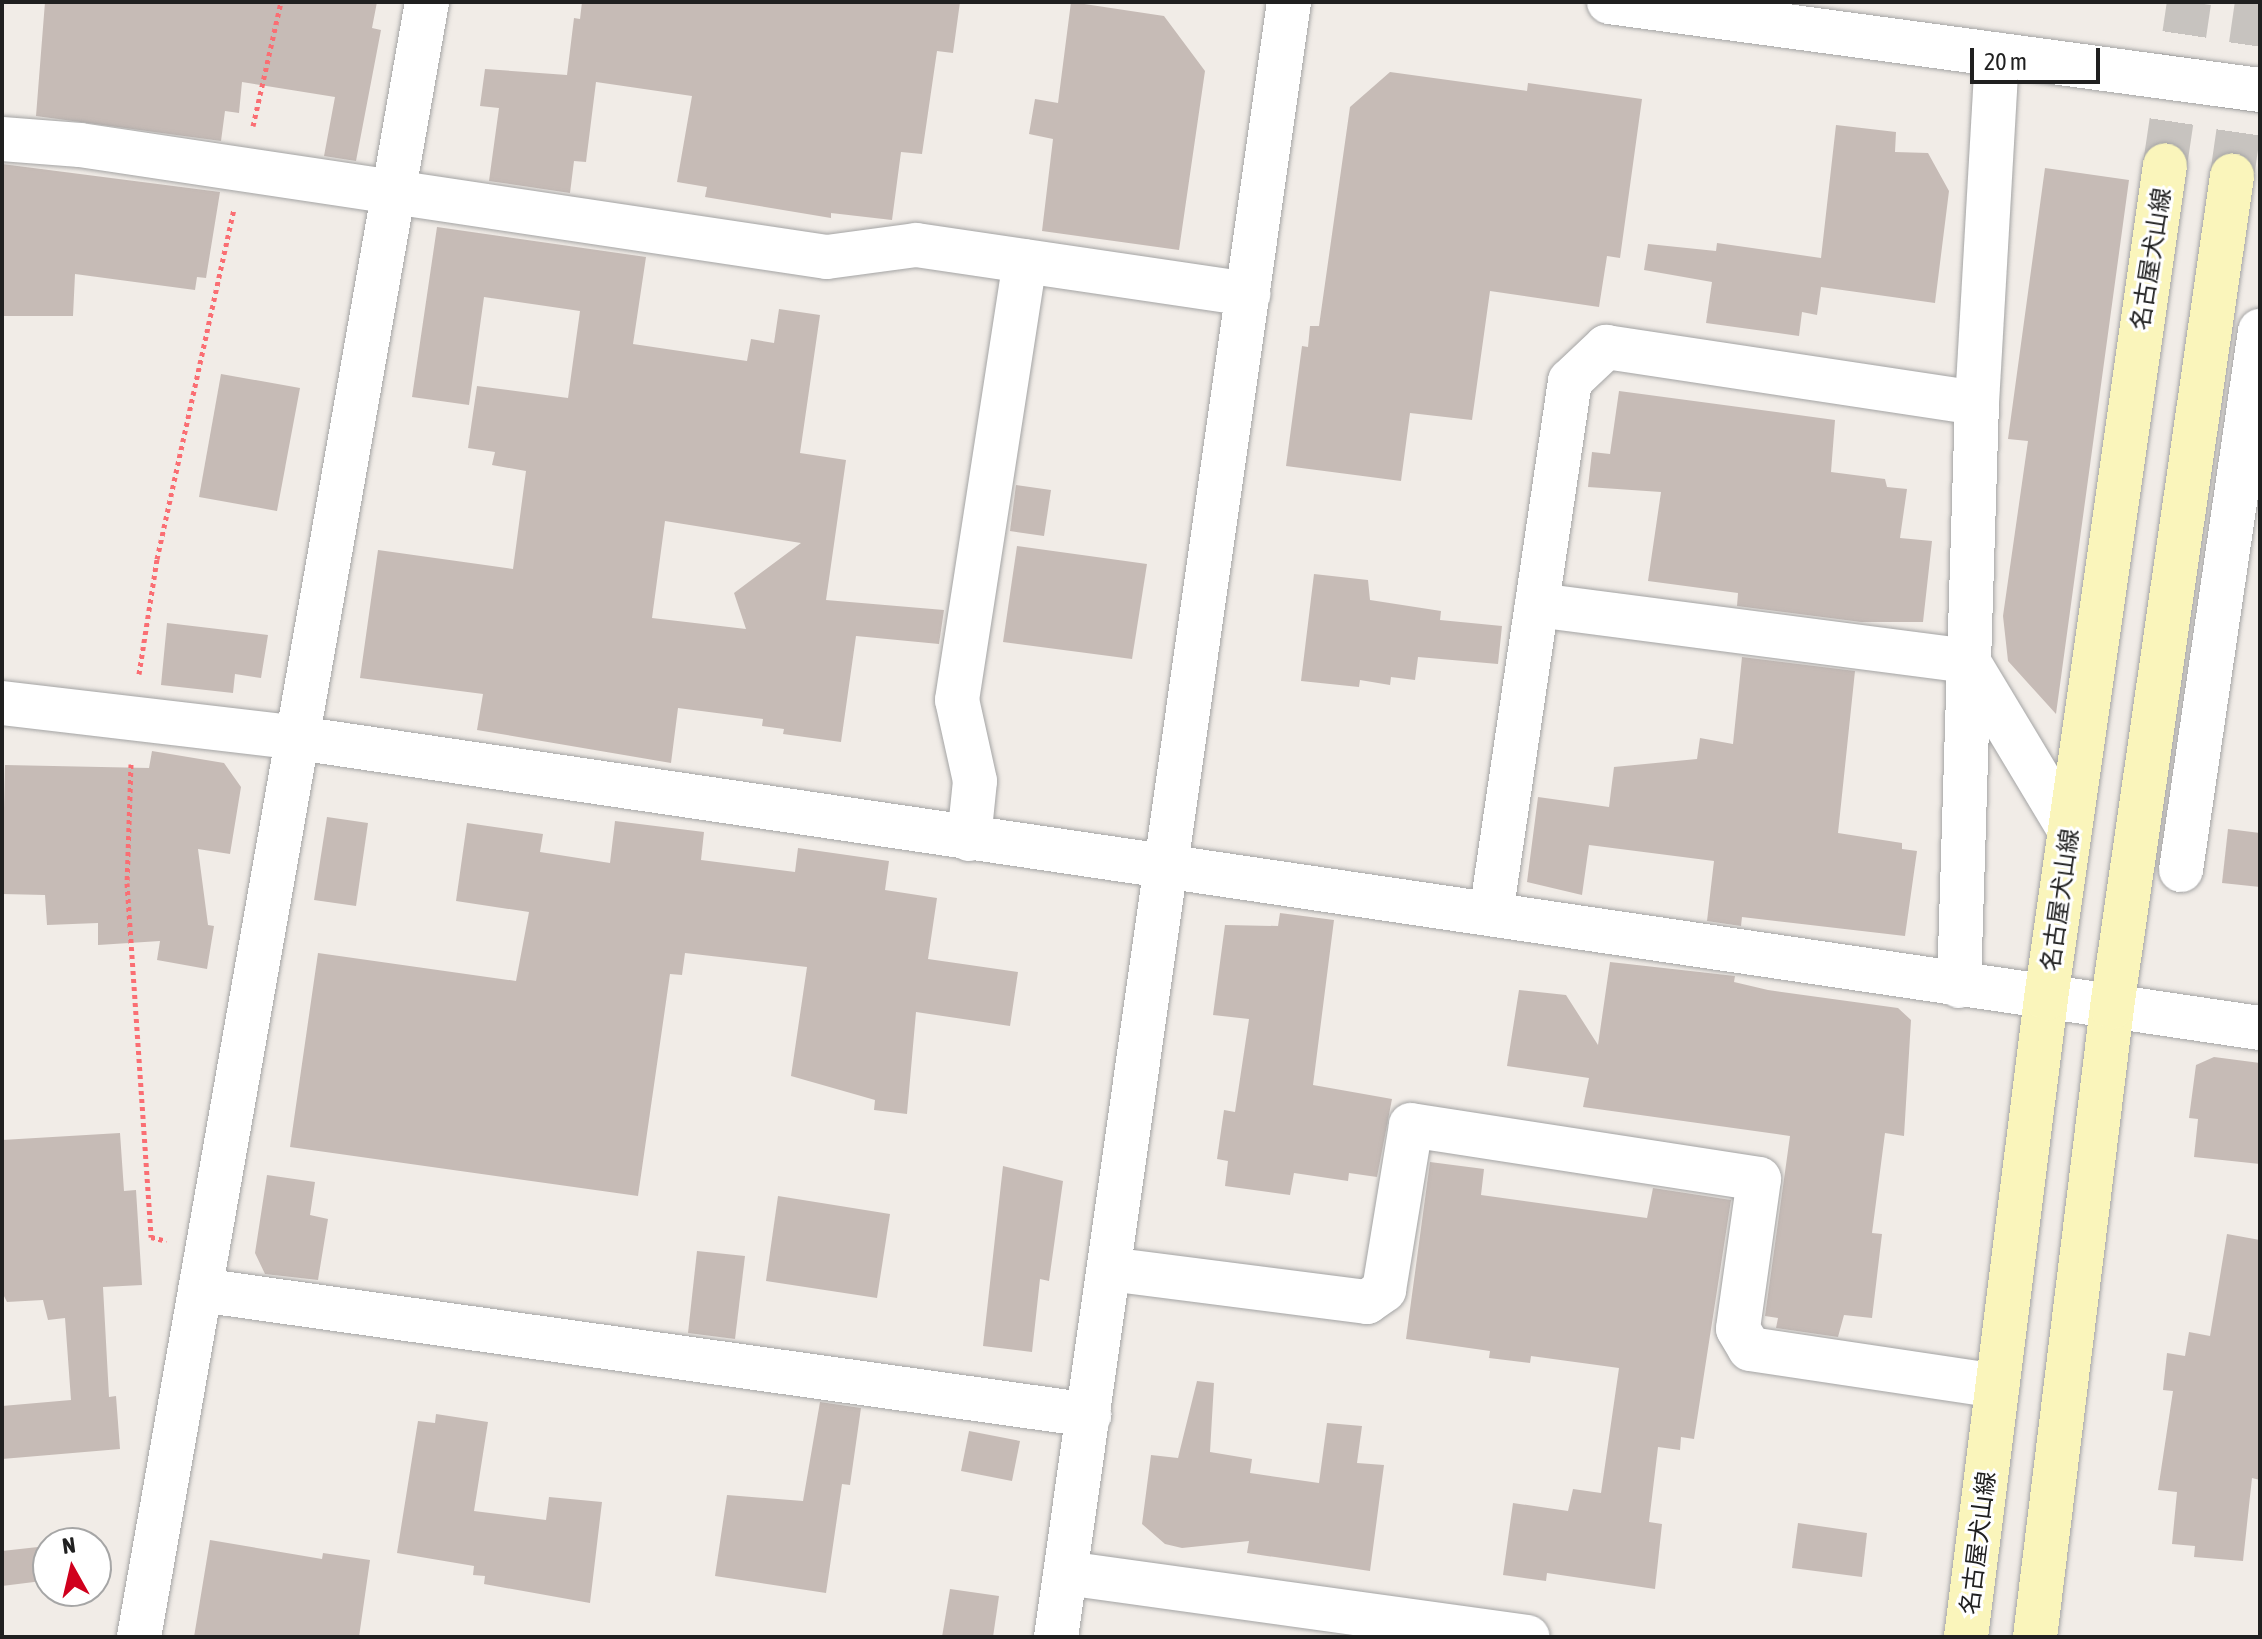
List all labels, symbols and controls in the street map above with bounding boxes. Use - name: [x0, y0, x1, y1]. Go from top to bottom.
- scale bar: [1974, 32, 2104, 82]
- text: 20 m: [1984, 48, 2027, 75]
- street label: 名古屋犬山線: [2126, 186, 2176, 332]
- street label: 名古屋犬山線: [2036, 827, 2084, 973]
- street label: 名古屋犬山線: [1955, 1470, 2001, 1616]
- north arrow: [32, 1527, 112, 1607]
- text: N: [61, 1531, 77, 1559]

